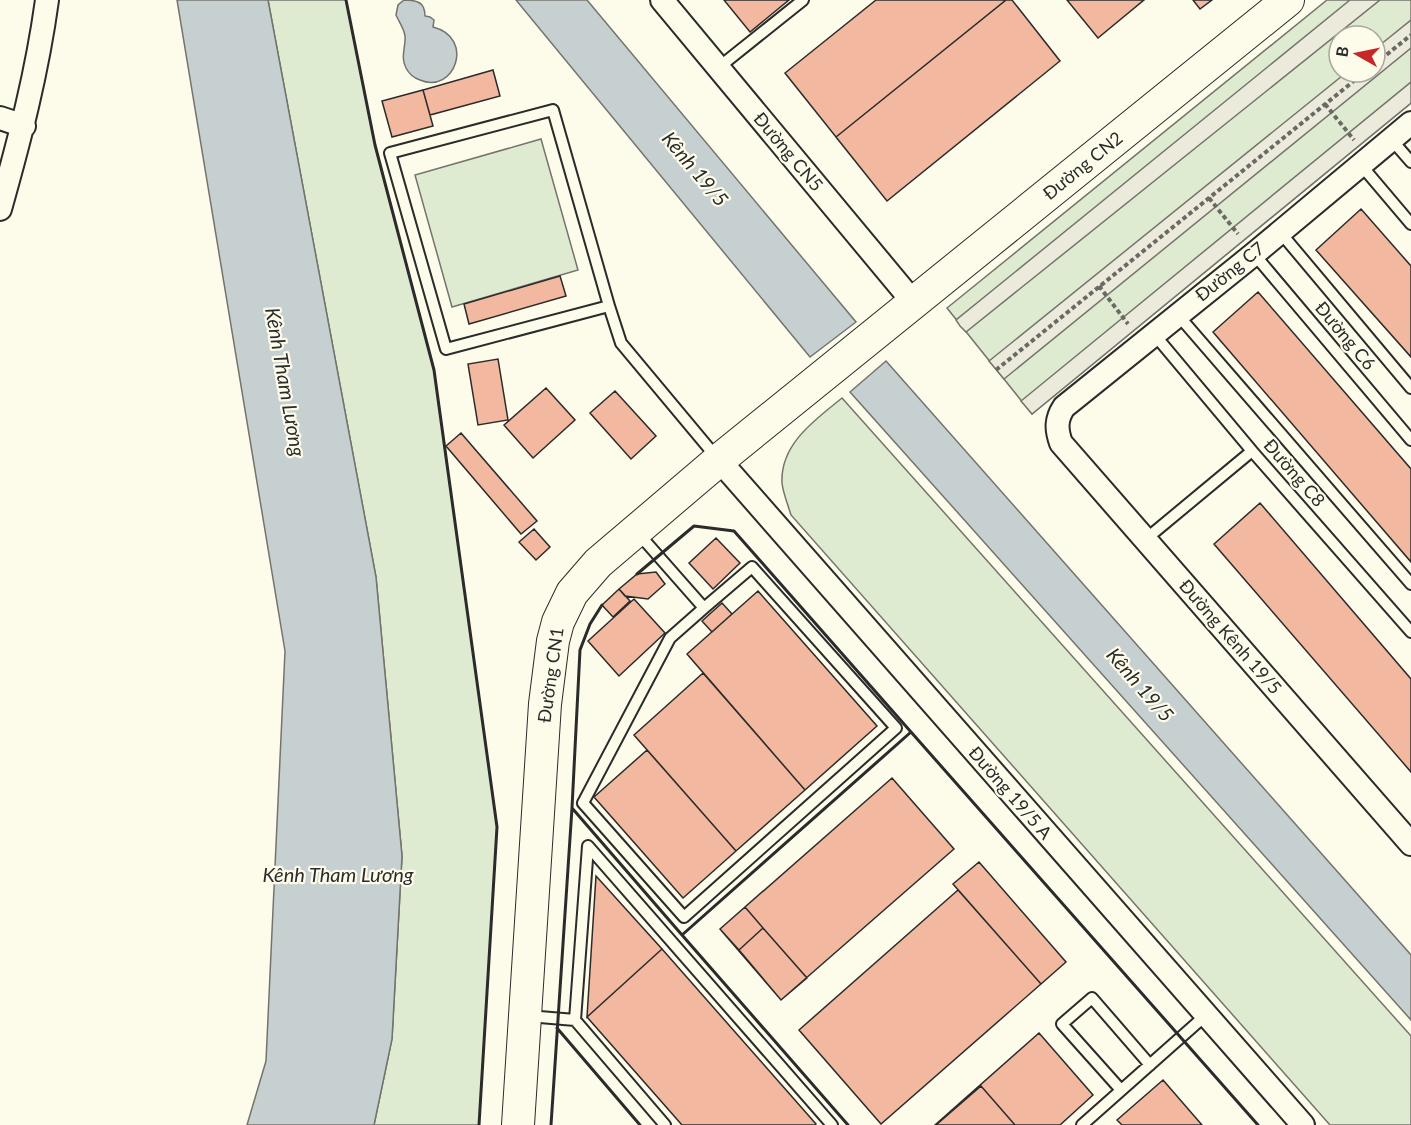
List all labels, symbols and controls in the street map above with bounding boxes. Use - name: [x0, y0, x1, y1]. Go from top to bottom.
- north arrow: [1327, 24, 1387, 84]
- text: B: [1331, 45, 1352, 58]
- street label: Đường CN5: [749, 107, 828, 195]
- water label: Kênh 19/5: [658, 126, 734, 211]
- street label: Đường CN2: [1038, 126, 1127, 204]
- street label: Đường C7: [1190, 237, 1268, 306]
- street label: Đường C6: [1311, 297, 1381, 374]
- water label: Kênh Tham Lương: [261, 305, 311, 459]
- street label: Đường C8: [1259, 434, 1330, 511]
- street label: Đường Kênh 19/5: [1175, 574, 1287, 698]
- street label: Đường CN1: [532, 626, 568, 724]
- water label: Kênh 19/5: [1102, 642, 1179, 726]
- street label: Đường 19/5 A: [965, 741, 1058, 844]
- water label: Kênh Tham Lương: [263, 862, 414, 886]

